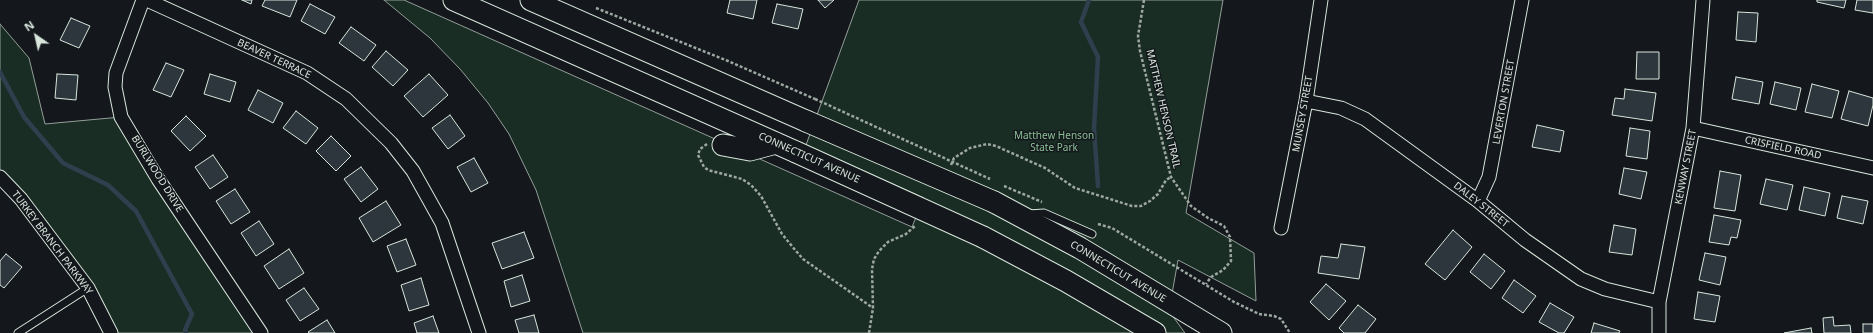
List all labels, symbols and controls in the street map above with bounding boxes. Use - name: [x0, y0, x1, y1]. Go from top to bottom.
- north arrow: [16, 16, 56, 56]
- text: N: [21, 17, 37, 34]
- street label: BEAVER TERRACE: [235, 37, 313, 81]
- street label: MATTHEW HENSON TRAIL: [1143, 48, 1183, 170]
- street label: LEVERTON STREET: [1491, 59, 1517, 145]
- street label: MUNSEY STREET: [1290, 75, 1316, 153]
- street label: KENWAY STREET: [1673, 128, 1699, 206]
- street label: CONNECTICUT AVENUE: [756, 130, 862, 186]
- park label: Matthew Henson State Park: [1014, 130, 1094, 154]
- street label: BURLWOOD DRIVE: [129, 133, 185, 215]
- street label: CRISFIELD ROAD: [1743, 134, 1823, 162]
- street label: DALEY STREET: [1451, 180, 1511, 230]
- street label: TURKEY BRANCH PARKWAY: [9, 189, 95, 297]
- street label: CONNECTICUT AVENUE: [1068, 239, 1168, 305]

